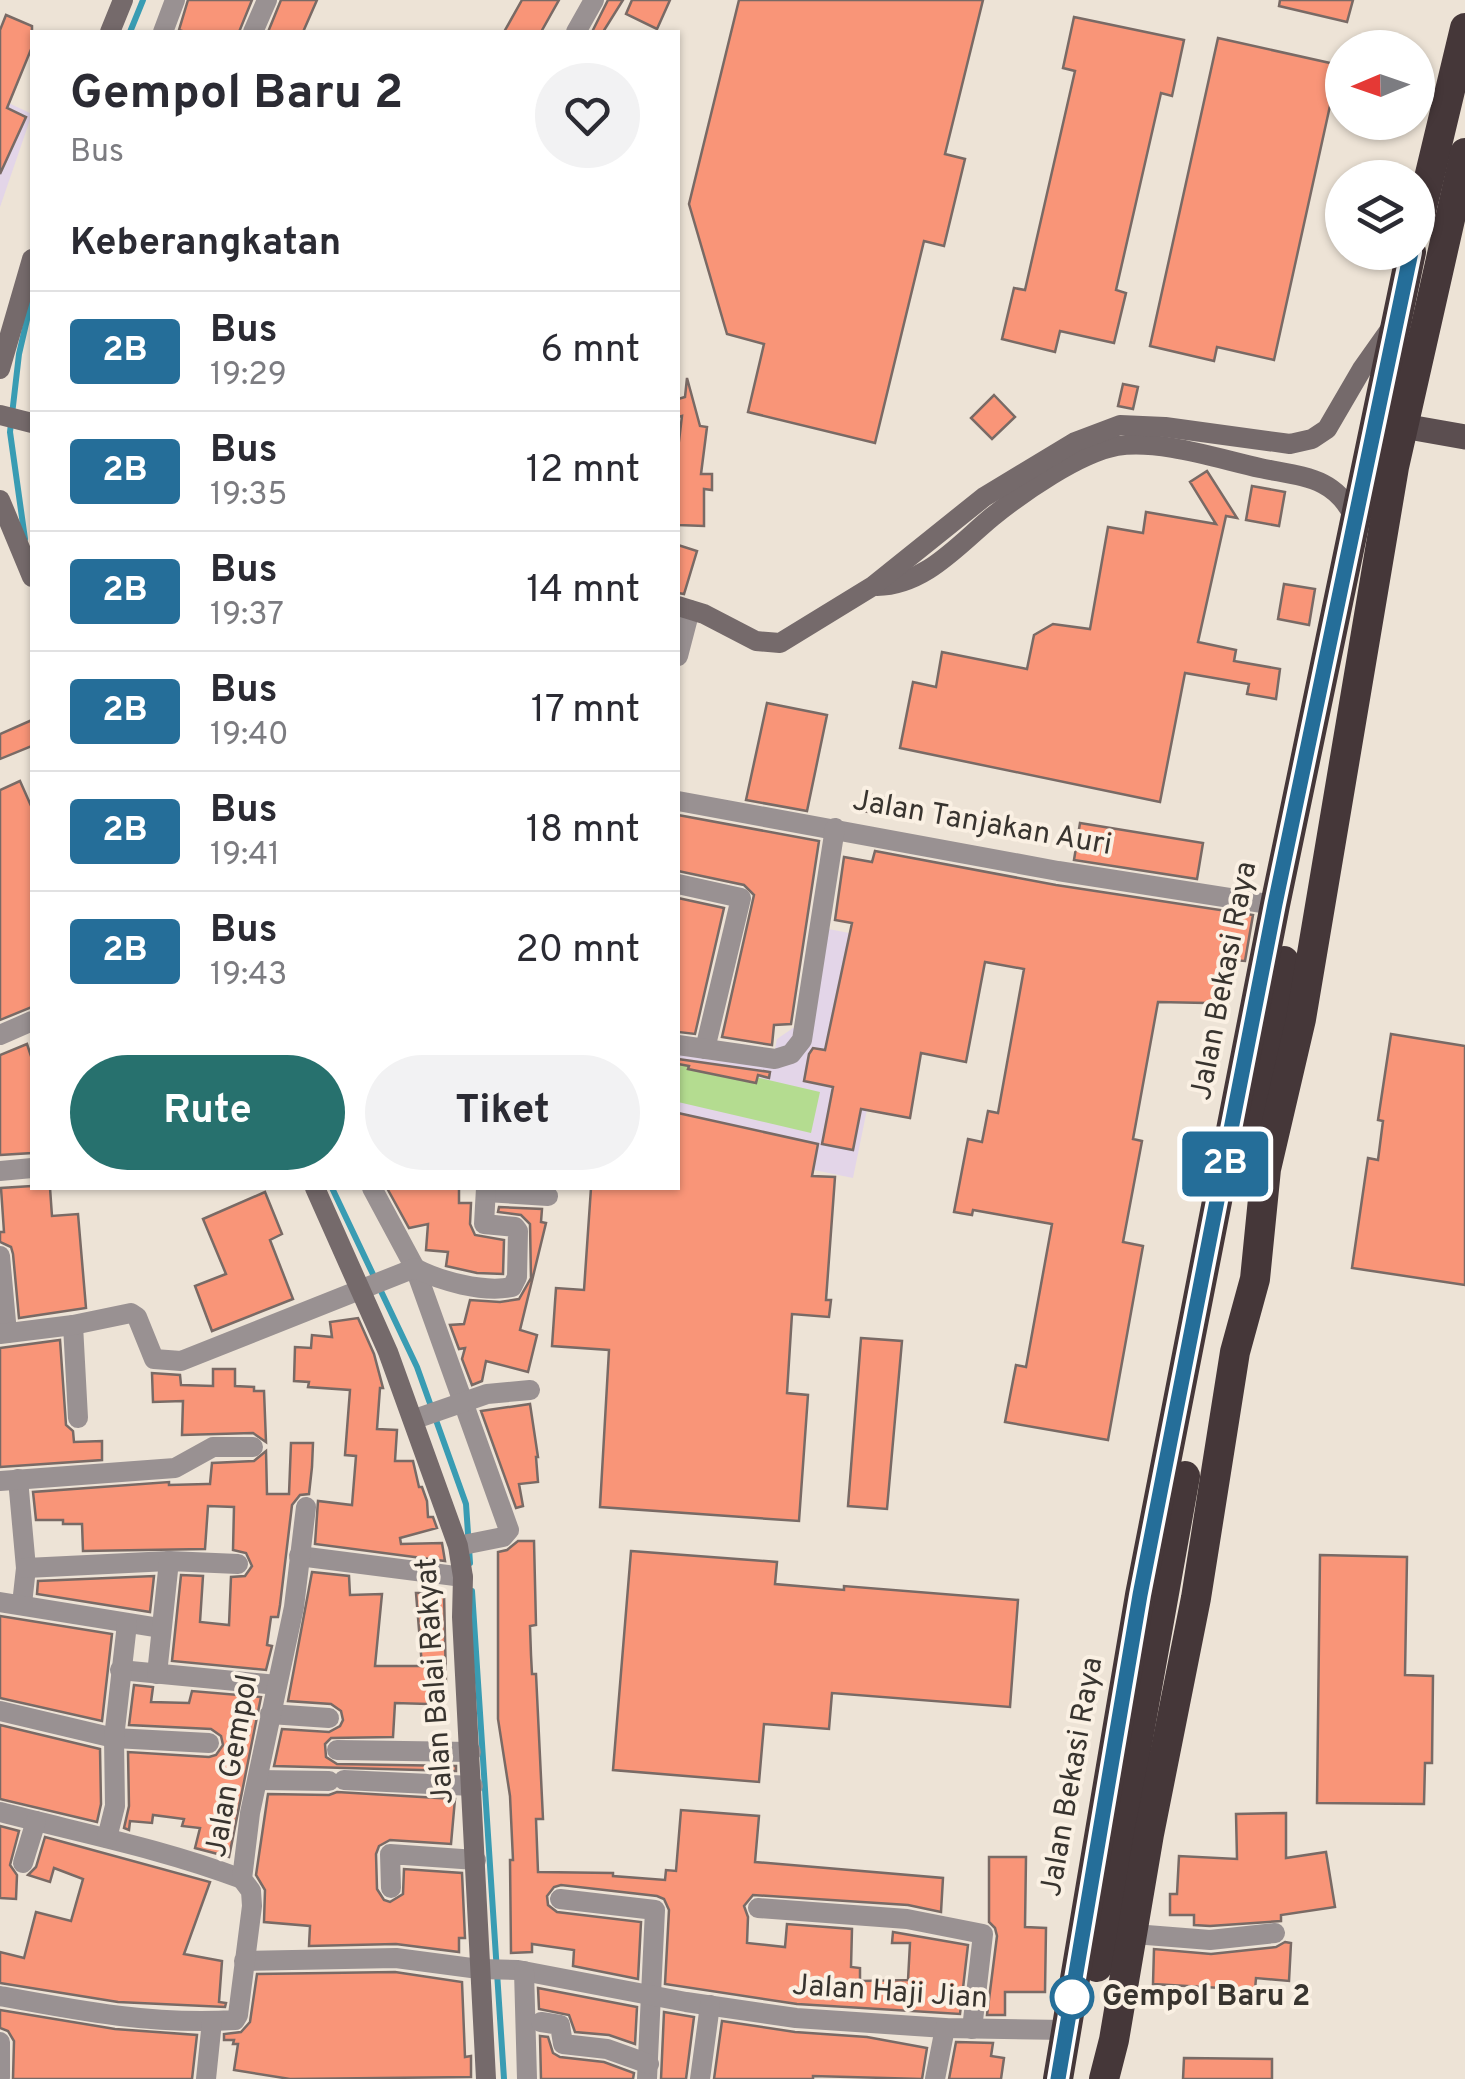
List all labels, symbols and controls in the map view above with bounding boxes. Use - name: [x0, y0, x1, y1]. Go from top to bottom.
- north arrow: [1325, 30, 1435, 140]
- map controls: [1325, 30, 1435, 270]
- button: heart: [535, 63, 640, 168]
- text: Gempol Baru 2: [70, 65, 403, 125]
- text: Bus: [70, 133, 124, 173]
- button: layers: [1325, 160, 1435, 270]
- text: Keberangkatan: [70, 220, 341, 269]
- text: Bus: [210, 307, 277, 356]
- text: 6 mnt: [541, 327, 640, 376]
- text: 2B: [102, 329, 148, 373]
- text: 19:29: [210, 356, 287, 396]
- text: Bus: [210, 427, 277, 476]
- text: 12 mnt: [526, 447, 640, 496]
- text: 2B: [102, 449, 148, 493]
- text: 19:35: [210, 476, 287, 516]
- text: Bus: [210, 547, 277, 596]
- text: 14 mnt: [526, 567, 640, 616]
- text: 2B: [102, 569, 148, 613]
- text: 19:37: [210, 596, 284, 636]
- text: Bus: [210, 667, 277, 716]
- text: 17 mnt: [531, 687, 640, 736]
- text: 2B: [102, 689, 148, 733]
- text: 19:40: [210, 716, 289, 756]
- street label: Jalan Tanjakan Auri: [850, 783, 1114, 865]
- text: Bus: [210, 787, 277, 836]
- text: 18 mnt: [526, 807, 640, 856]
- text: 2B: [102, 809, 148, 853]
- text: 19:41: [210, 836, 280, 876]
- street label: Jalan Bekasi Raya: [1184, 859, 1266, 1103]
- text: Bus: [210, 907, 277, 956]
- text: 20 mnt: [516, 927, 640, 976]
- text: 2B: [102, 929, 148, 973]
- text: 19:43: [210, 956, 287, 996]
- button: Rute: [70, 1055, 345, 1170]
- button: Tiket: [365, 1055, 640, 1170]
- line badge: 2B: [1180, 1132, 1270, 1196]
- text: 2B: [1202, 1142, 1248, 1186]
- street label: Jalan Balai Rakyat: [409, 1556, 463, 1806]
- street label: Jalan Bekasi Raya: [1034, 1654, 1112, 1900]
- street label: Jalan Gempol: [199, 1672, 267, 1860]
- street label: Jalan Haji Jian: [791, 1968, 989, 2018]
- marker: Gempol Baru 2: [1051, 1976, 1093, 2018]
- place label: Gempol Baru 2: [1102, 1979, 1310, 2016]

